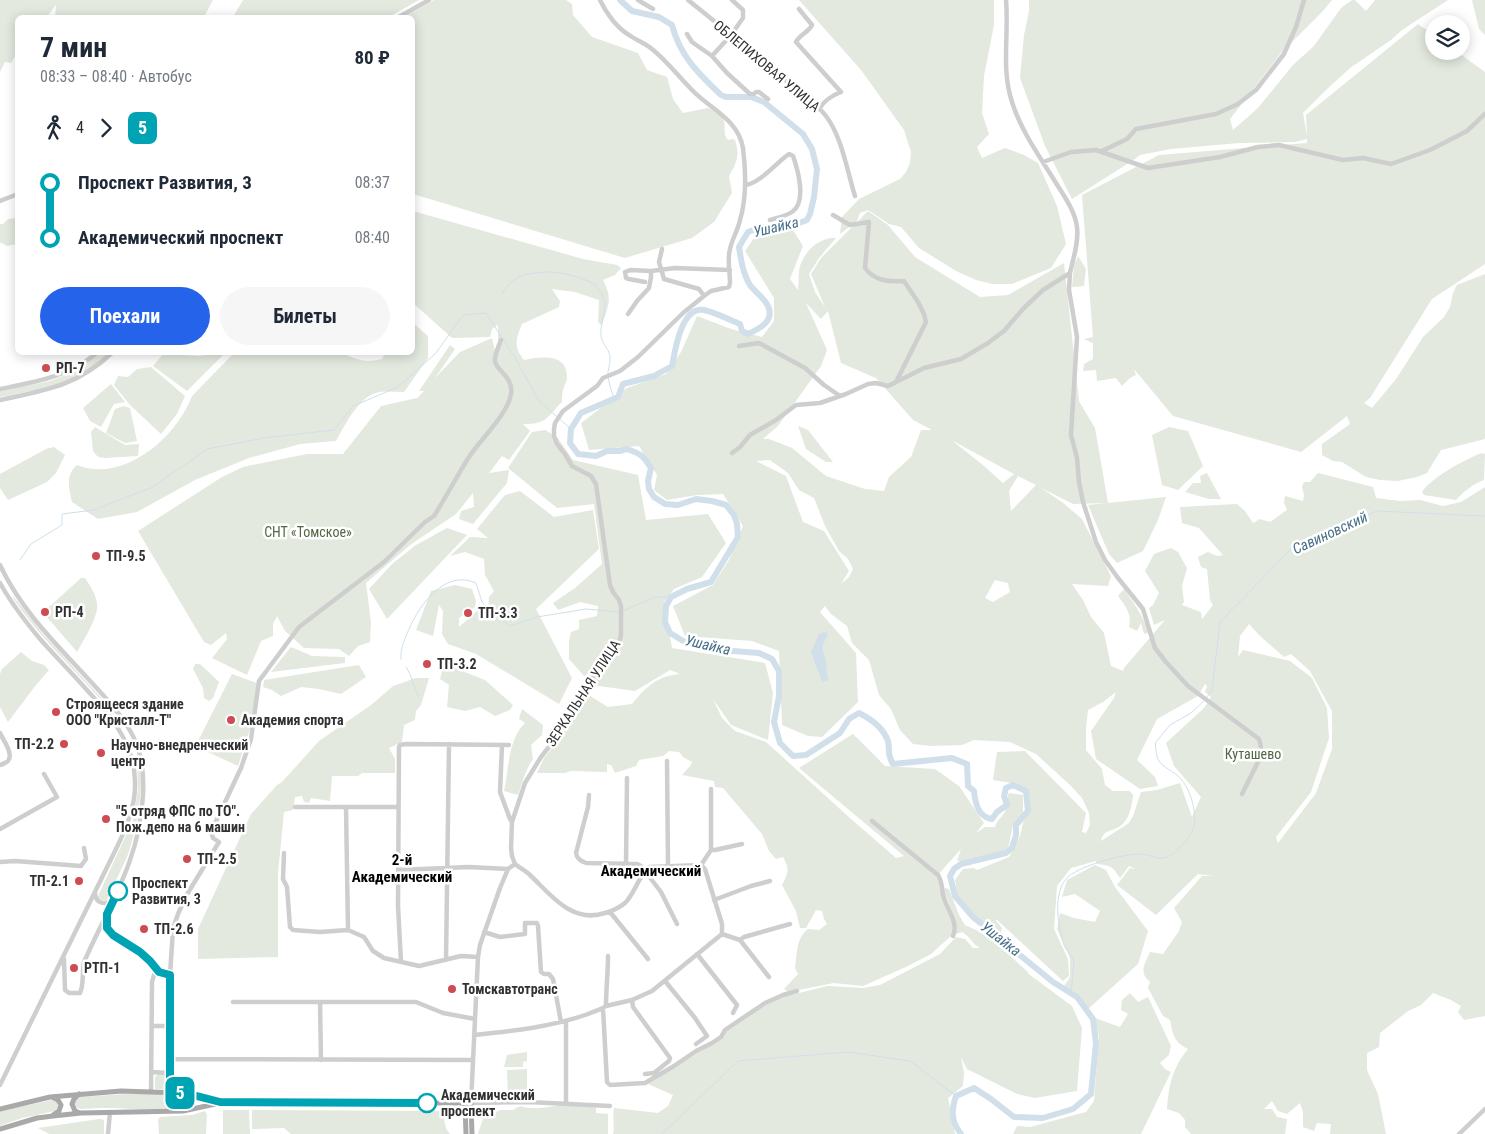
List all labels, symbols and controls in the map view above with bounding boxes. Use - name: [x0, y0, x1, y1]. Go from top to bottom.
- map controls: [1425, 15, 1470, 60]
- button: layers: [1425, 15, 1470, 60]
- street label: ОБЛЕПИХОВАЯ УЛИЦА: [711, 17, 823, 115]
- text: 7 мин: [40, 31, 107, 64]
- text: 80 ₽: [355, 46, 390, 69]
- text: 08:33 – 08:40 · Автобус: [40, 67, 192, 86]
- icon: walk: [40, 114, 68, 142]
- icon: forward: [92, 114, 120, 142]
- text: 5: [138, 117, 147, 138]
- text: 4: [76, 118, 84, 137]
- text: Проспект Развития, 3: [78, 171, 252, 194]
- text: 08:37: [355, 173, 390, 192]
- water label: Ушайка: [752, 213, 800, 241]
- text: Академический проспект: [78, 226, 283, 249]
- text: 08:40: [355, 228, 390, 247]
- button: Поехали: [40, 287, 210, 345]
- button: Билеты: [220, 287, 390, 345]
- place label: РП-7: [56, 360, 85, 376]
- marker: РП-7: [40, 362, 52, 374]
- water label: Савиновский: [1290, 508, 1370, 558]
- park label: СНТ «Томское»: [264, 524, 352, 540]
- place label: ТП-9.5: [106, 548, 145, 564]
- marker: ТП-9.5: [90, 550, 102, 562]
- place label: РП-4: [55, 604, 84, 620]
- place label: ТП-3.3: [478, 605, 517, 621]
- marker: РП-4: [39, 606, 51, 618]
- marker: ТП-3.3: [462, 607, 474, 619]
- water label: Ушайка: [684, 631, 732, 659]
- street label: ЗЕРКАЛЬНАЯ УЛИЦА: [543, 637, 623, 749]
- place label: ТП-3.2: [437, 656, 476, 672]
- marker: ТП-3.2: [421, 658, 433, 670]
- place label: Строящееся здание ООО "Кристалл-Т": [66, 696, 184, 728]
- marker: Строящееся здание ООО "Кристалл-Т": [50, 706, 62, 718]
- place label: Академия спорта: [241, 712, 344, 728]
- marker: Академия спорта: [225, 714, 237, 726]
- place label: ТП-2.2: [15, 736, 54, 752]
- place label: Научно-внедренческий центр: [111, 737, 248, 769]
- marker: ТП-2.2: [58, 738, 70, 750]
- park label: Куташево: [1225, 746, 1281, 762]
- marker: Научно-внедренческий центр: [95, 747, 107, 759]
- place label: "5 отряд ФПС по ТО". Пож.депо на 6 машин: [116, 803, 245, 835]
- marker: "5 отряд ФПС по ТО". Пож.депо на 6 машин: [100, 813, 112, 825]
- place label: ТП-2.5: [197, 851, 236, 867]
- district label: 2-й Академический: [352, 851, 452, 886]
- marker: ТП-2.5: [181, 853, 193, 865]
- district label: Академический: [601, 862, 701, 880]
- place label: ТП-2.1: [30, 873, 69, 889]
- marker: ТП-2.1: [73, 875, 85, 887]
- place label: Проспект Развития, 3: [132, 875, 201, 907]
- marker: Проспект Развития, 3: [108, 881, 128, 901]
- water label: Ушайка: [977, 918, 1025, 960]
- place label: ТП-2.6: [154, 921, 193, 937]
- marker: ТП-2.6: [138, 923, 150, 935]
- place label: РТП-1: [84, 960, 120, 976]
- marker: РТП-1: [68, 962, 80, 974]
- place label: Томскавтотранс: [462, 981, 558, 997]
- marker: Томскавтотранс: [446, 983, 458, 995]
- line badge: 5: [164, 1077, 196, 1109]
- text: 5: [175, 1082, 185, 1103]
- place label: Академический проспект: [441, 1087, 535, 1119]
- marker: Академический проспект: [417, 1093, 437, 1113]

